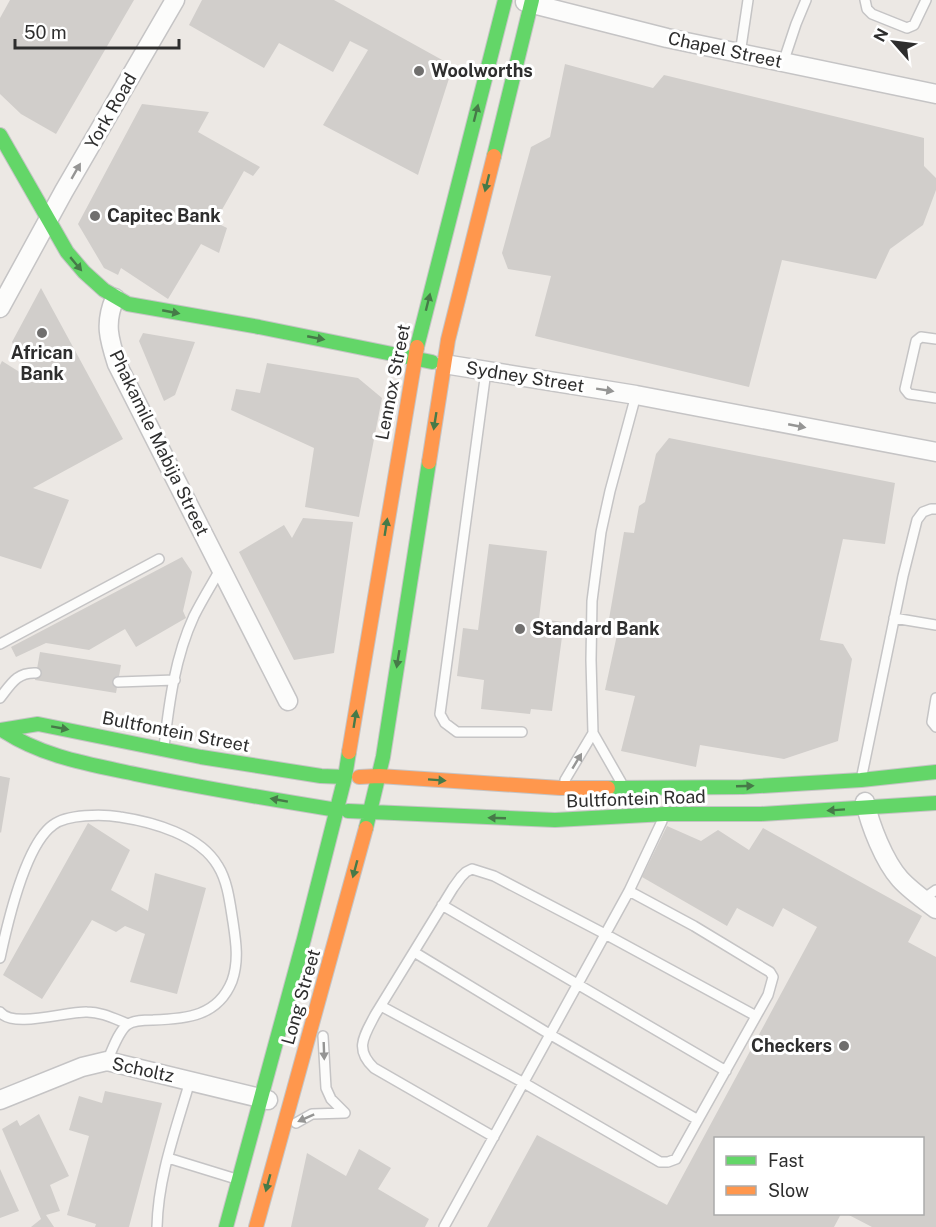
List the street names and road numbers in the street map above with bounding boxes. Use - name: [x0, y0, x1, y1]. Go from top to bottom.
- street label: Chapel Street: [666, 27, 784, 72]
- street label: York Road: [80, 69, 141, 152]
- street label: Lennox Street: [371, 322, 414, 442]
- street label: Phakamile Mabija Street: [105, 347, 214, 539]
- street label: Sydney Street: [464, 357, 586, 396]
- street label: Bultfontein Street: [101, 707, 252, 756]
- street label: Bultfontein Road: [566, 786, 706, 811]
- street label: Long Street: [277, 946, 324, 1047]
- street label: Scholtz: [110, 1053, 176, 1086]

